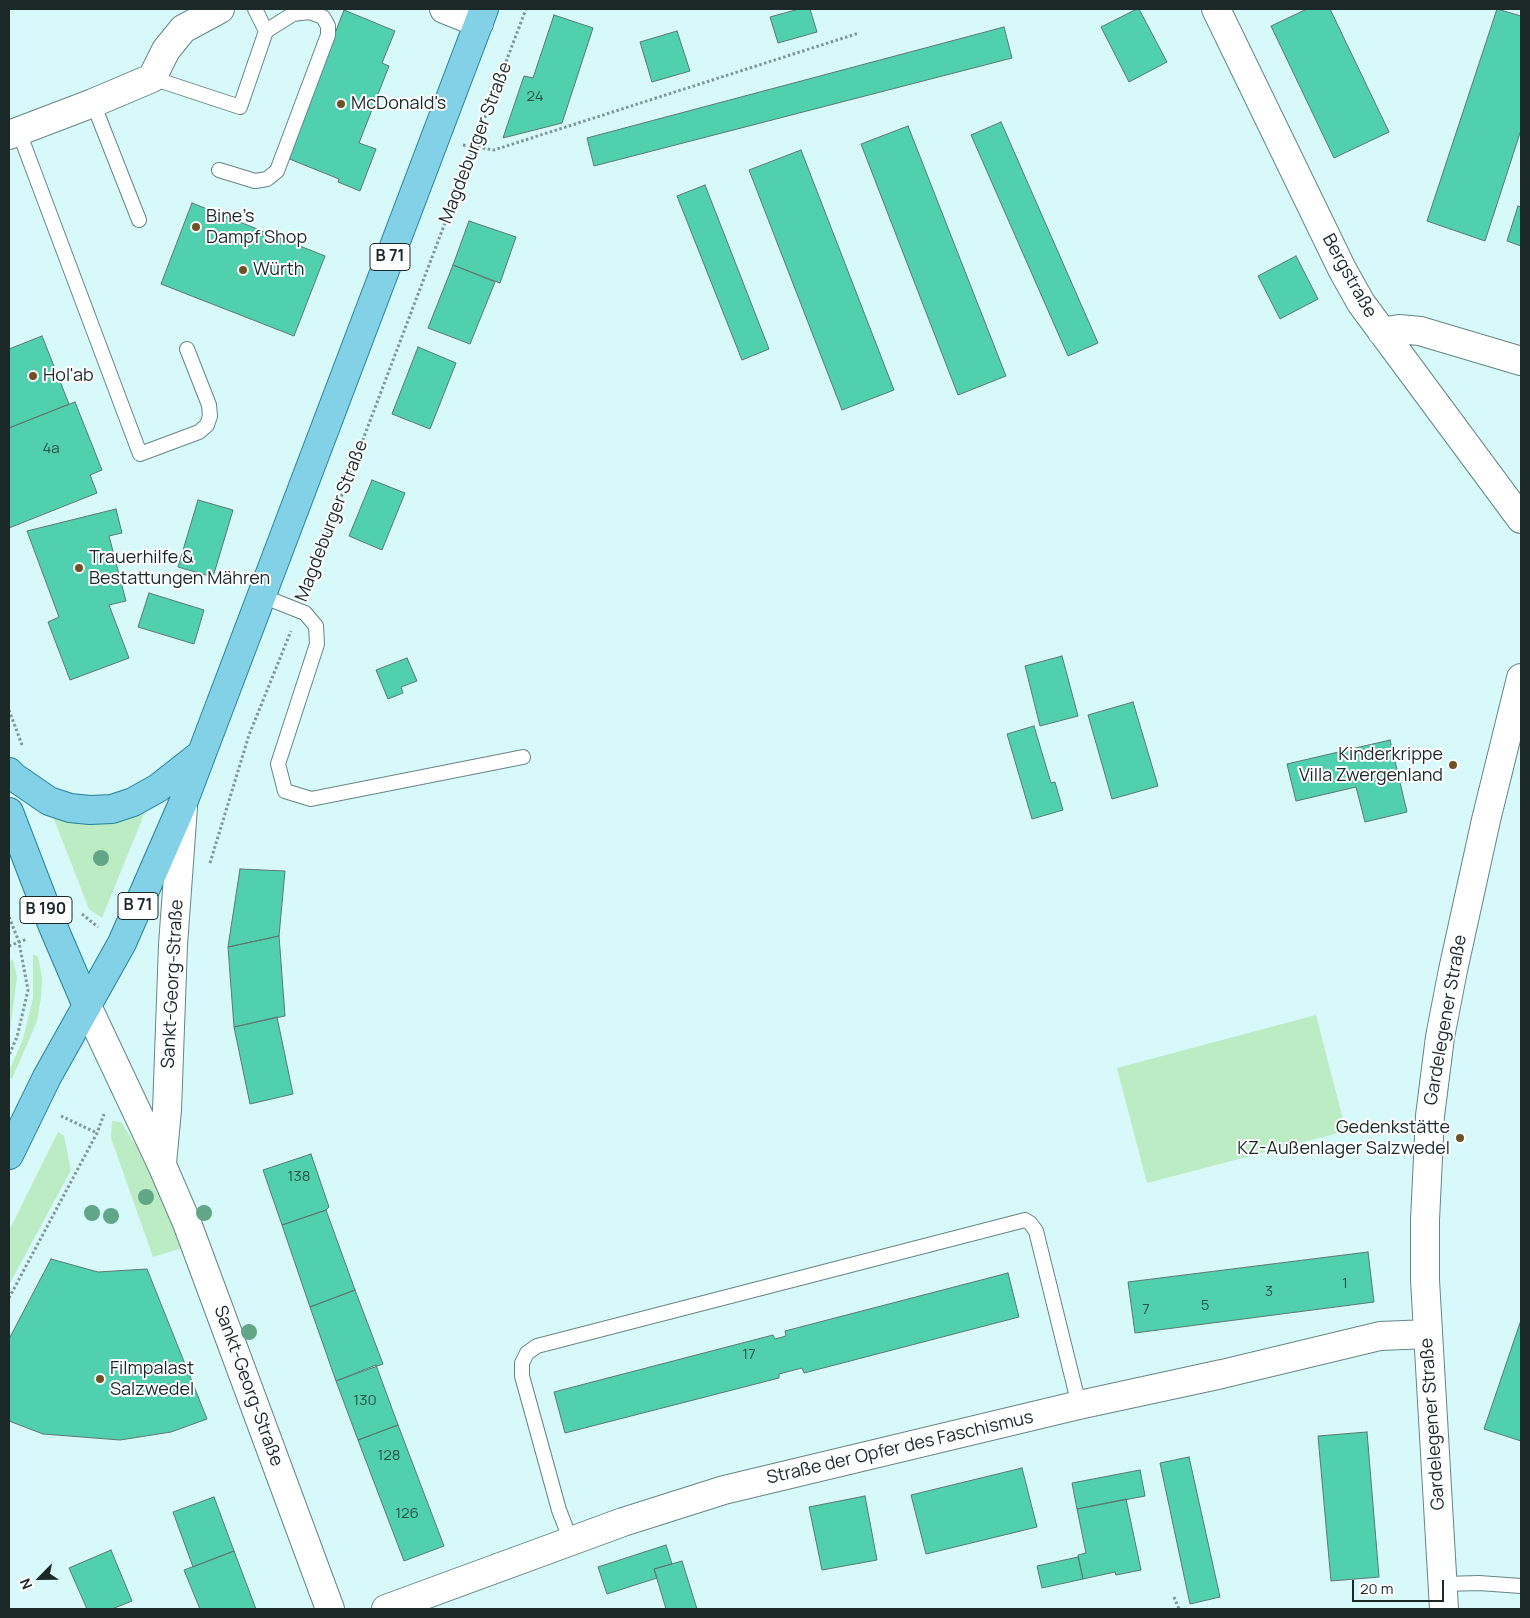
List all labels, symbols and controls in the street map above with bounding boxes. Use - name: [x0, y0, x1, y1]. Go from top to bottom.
- street label: Magdeburger Straße: [435, 59, 517, 227]
- house number: 24: [526, 88, 544, 106]
- place label: McDonald's: [351, 93, 446, 115]
- marker: McDonald's: [335, 98, 347, 110]
- place label: Bine’s Dampf Shop: [206, 206, 307, 248]
- marker: Bine’s Dampf Shop: [190, 221, 202, 233]
- street label: Bergstraße: [1317, 230, 1381, 322]
- road number: B 71: [370, 243, 410, 270]
- place label: Würth: [253, 259, 304, 281]
- marker: Würth: [237, 264, 249, 276]
- place label: Hol'ab: [43, 365, 94, 387]
- marker: Hol'ab: [27, 370, 39, 382]
- street label: Magdeburger Straße: [291, 437, 373, 605]
- house number: 4a: [42, 440, 60, 458]
- place label: Trauerhilfe & Bestattungen Mähren: [89, 547, 270, 590]
- marker: Trauerhilfe & Bestattungen Mähren: [73, 562, 85, 574]
- place label: Kinderkrippe Villa Zwergenland: [1299, 744, 1443, 786]
- marker: Kinderkrippe Villa Zwergenland: [1447, 759, 1459, 771]
- road number: B 71: [118, 892, 158, 919]
- road number: B 190: [20, 896, 72, 924]
- street label: Sankt-Georg-Straße: [158, 899, 188, 1069]
- street label: Gardelegener Straße: [1420, 933, 1472, 1107]
- place label: Gedenkstätte KZ-Außenlager Salzwedel: [1237, 1117, 1450, 1160]
- marker: Gedenkstätte KZ-Außenlager Salzwedel: [1454, 1132, 1466, 1144]
- house number: 138: [288, 1168, 310, 1186]
- house number: 1: [1342, 1275, 1348, 1293]
- house number: 3: [1265, 1283, 1273, 1301]
- house number: 5: [1201, 1297, 1209, 1315]
- house number: 7: [1142, 1301, 1150, 1319]
- street label: Sankt-Georg-Straße: [209, 1303, 287, 1469]
- street label: Gardelegener Straße: [1416, 1337, 1450, 1511]
- house number: 17: [742, 1346, 756, 1364]
- place label: Filmpalast Salzwedel: [110, 1358, 194, 1400]
- marker: Filmpalast Salzwedel: [94, 1373, 106, 1385]
- house number: 130: [353, 1392, 377, 1410]
- street label: Straße der Opfer des Faschismus: [765, 1407, 1035, 1489]
- house number: 128: [377, 1447, 401, 1465]
- house number: 126: [395, 1505, 419, 1523]
- north arrow: [15, 1553, 65, 1603]
- scale bar: [1355, 1570, 1448, 1602]
- text: N: [15, 1576, 36, 1592]
- text: 20 m: [1360, 1578, 1393, 1599]

